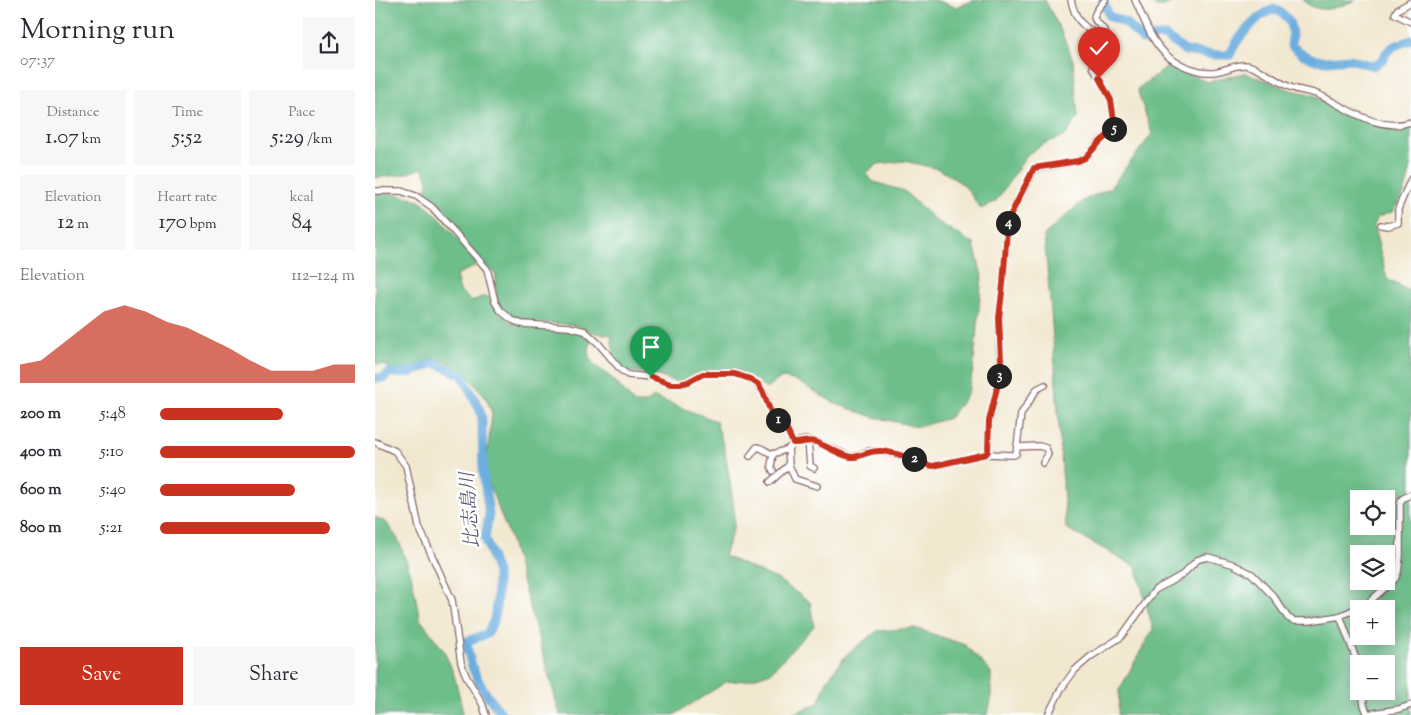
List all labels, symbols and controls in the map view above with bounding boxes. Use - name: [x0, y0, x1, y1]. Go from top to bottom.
- text: Morning run: [20, 11, 175, 51]
- button: share: [303, 17, 355, 69]
- pin: [1078, 27, 1120, 78]
- icon: check: [1085, 34, 1113, 62]
- text: 07:37: [20, 50, 55, 73]
- text: Distance: [47, 103, 100, 123]
- text: Time: [172, 103, 203, 123]
- text: Pace: [288, 103, 315, 123]
- pin: 5: [1101, 116, 1127, 142]
- text: 5: [1112, 119, 1117, 139]
- text: 1.07: [45, 123, 79, 153]
- text: 5:52: [173, 123, 202, 153]
- text: 5:29: [271, 123, 304, 153]
- text: km: [79, 130, 101, 150]
- text: /km: [304, 130, 332, 150]
- text: Elevation: [45, 188, 102, 208]
- text: Heart rate: [158, 188, 217, 208]
- text: kcal: [290, 188, 314, 208]
- text: 12: [57, 208, 74, 238]
- text: 170: [158, 208, 187, 238]
- text: 84: [291, 208, 312, 238]
- pin: 4: [995, 210, 1021, 236]
- text: 4: [1005, 213, 1012, 233]
- text: m: [74, 215, 89, 235]
- text: bpm: [187, 215, 217, 235]
- text: Elevation: [20, 265, 85, 288]
- text: 112–124 m: [291, 265, 355, 288]
- pin: [630, 326, 672, 377]
- icon: arrive: [637, 333, 665, 361]
- pin: 3: [987, 364, 1011, 388]
- text: 3: [997, 366, 1002, 386]
- text: 200 m: [20, 403, 61, 426]
- text: 5:48: [100, 403, 126, 426]
- pin: 1: [765, 408, 791, 432]
- text: 1: [776, 410, 781, 430]
- text: 400 m: [20, 441, 62, 464]
- text: 5:10: [100, 441, 123, 464]
- pin: 2: [901, 446, 927, 472]
- text: 2: [911, 449, 918, 469]
- water label: 比志島川: [455, 469, 487, 549]
- text: 600 m: [20, 479, 62, 502]
- text: 5:40: [100, 479, 126, 502]
- map controls: [1350, 490, 1395, 700]
- button: locate: [1350, 490, 1395, 535]
- text: 800 m: [20, 517, 62, 540]
- text: 5:21: [100, 517, 123, 540]
- button: layers: [1350, 545, 1395, 590]
- button: +: [1350, 600, 1395, 645]
- button: Save: [20, 647, 183, 705]
- button: Share: [193, 647, 355, 705]
- button: −: [1350, 655, 1395, 700]

